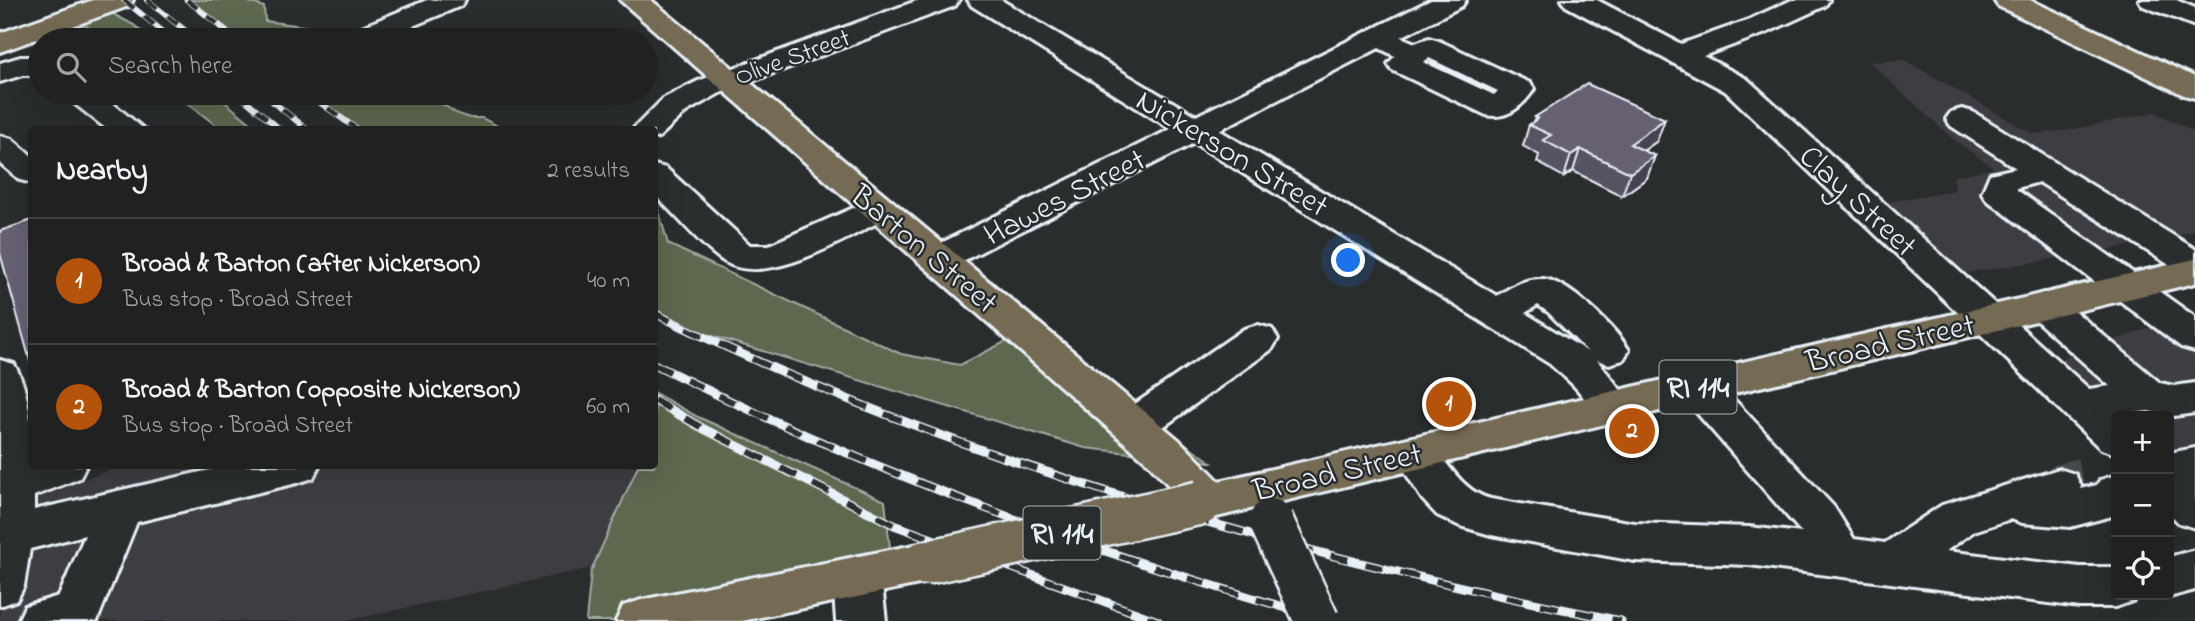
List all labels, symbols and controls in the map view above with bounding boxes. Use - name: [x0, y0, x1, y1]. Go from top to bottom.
- street label: Olive Street: [730, 20, 856, 97]
- search box: [28, 28, 658, 105]
- icon: search: [52, 48, 90, 86]
- text: Search here: [108, 48, 233, 86]
- street label: Nickerson Street: [1126, 79, 1337, 231]
- street label: Clay Street: [1787, 135, 1926, 270]
- street label: Hawes Street: [976, 138, 1155, 260]
- text: Nearby: [56, 150, 148, 194]
- text: 2 results: [547, 155, 630, 188]
- street label: Barton Street: [838, 174, 1007, 327]
- your location: [1331, 243, 1365, 277]
- text: Broad & Barton (after Nickerson): [123, 246, 480, 284]
- text: 1: [75, 265, 83, 298]
- text: 40 m: [587, 265, 630, 298]
- text: Bus stop · Broad Street: [123, 284, 353, 317]
- street label: Broad Street: [1801, 303, 1980, 388]
- road number: RI 114: [1660, 360, 1736, 414]
- text: Broad & Barton (opposite Nickerson): [123, 372, 520, 410]
- pin: 1: [1426, 378, 1472, 430]
- text: 2: [73, 391, 85, 424]
- text: 60 m: [586, 391, 630, 424]
- pin: 2: [1609, 405, 1655, 457]
- text: Bus stop · Broad Street: [123, 410, 353, 443]
- map controls: [2111, 411, 2174, 600]
- button: +: [2111, 411, 2174, 474]
- street label: Broad Street: [1248, 432, 1427, 517]
- button: −: [2111, 474, 2174, 537]
- road number: RI 114: [1024, 506, 1100, 560]
- button: locate: [2111, 537, 2174, 600]

